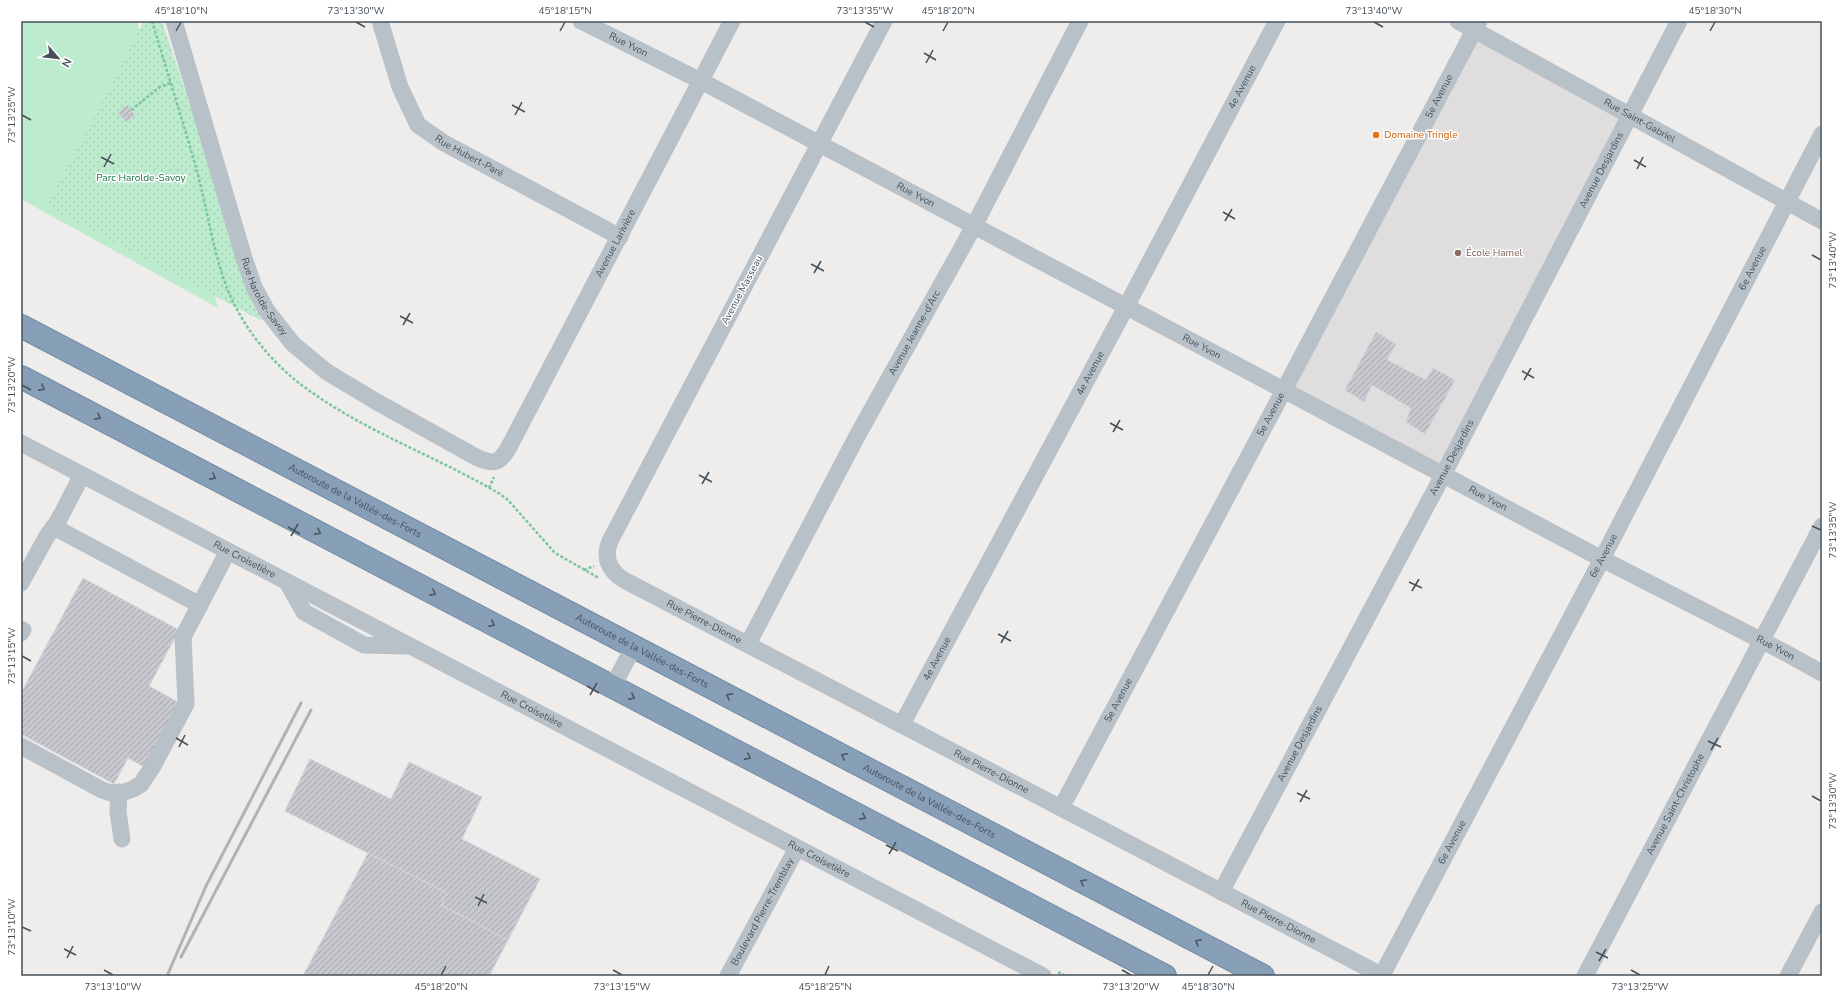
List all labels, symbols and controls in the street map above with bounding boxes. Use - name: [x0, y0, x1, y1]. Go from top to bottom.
- text: 45°18'10"N: [154, 4, 208, 18]
- text: 73°13'30"W: [328, 4, 384, 18]
- text: 45°18'15"N: [538, 4, 592, 18]
- text: 73°13'35"W: [837, 4, 893, 18]
- text: 45°18'20"N: [921, 4, 975, 18]
- text: 73°13'40"W: [1346, 4, 1402, 18]
- text: 45°18'30"N: [1688, 4, 1742, 18]
- street label: Rue Yvon: [607, 29, 650, 60]
- north arrow: [38, 38, 78, 78]
- text: N: [58, 55, 75, 70]
- street label: 4e Avenue: [1225, 63, 1259, 112]
- street label: 5e Avenue: [1422, 72, 1457, 121]
- text: 73°13'25"W: [5, 87, 19, 143]
- street label: Rue Saint-Gabriel: [1601, 95, 1678, 146]
- place label: Domaine Tringle: [1384, 128, 1458, 142]
- street label: Avenue Desjardins: [1576, 129, 1627, 211]
- marker: Domaine Tringle: [1371, 130, 1381, 140]
- street label: Rue Hubert-Paré: [432, 132, 506, 181]
- park label: Parc Harolde-Savoy: [96, 171, 187, 185]
- street label: Rue Yvon: [894, 179, 937, 211]
- street label: Avenue Larivière: [592, 207, 639, 280]
- text: 73°13'40"W: [1826, 232, 1840, 288]
- street label: 6e Avenue: [1735, 244, 1770, 293]
- place label: École Hamel: [1466, 246, 1522, 260]
- marker: École Hamel: [1453, 248, 1463, 258]
- street label: Avenue Masseau: [718, 253, 766, 327]
- street label: Rue Harolde-Savoy: [237, 256, 291, 339]
- street label: Avenue Jeanne-d'Arc: [885, 287, 944, 378]
- street label: Rue Yvon: [1180, 331, 1223, 363]
- street label: 4e Avenue: [1073, 349, 1108, 398]
- text: 73°13'20"W: [5, 357, 19, 413]
- one-way arrow: [38, 384, 45, 391]
- street label: 5e Avenue: [1253, 390, 1288, 439]
- one-way arrow: [93, 413, 101, 420]
- street label: Avenue Desjardins: [1426, 417, 1478, 498]
- street label: Autoroute de la Vallée-des-Forts: [286, 460, 424, 542]
- one-way arrow: [209, 473, 216, 480]
- street label: Rue Yvon: [1466, 483, 1510, 514]
- text: 73°13'35"W: [1826, 502, 1840, 558]
- one-way arrow: [314, 528, 321, 535]
- street label: 6e Avenue: [1586, 531, 1621, 580]
- street label: Rue Croisetière: [211, 537, 278, 582]
- one-way arrow: [429, 588, 436, 596]
- street label: Rue Pierre-Dionne: [664, 596, 744, 647]
- street label: Autoroute de la Vallée-des-Forts: [573, 610, 711, 692]
- one-way arrow: [488, 619, 496, 626]
- text: 73°13'15"W: [5, 628, 19, 684]
- street label: Rue Yvon: [1754, 632, 1797, 664]
- street label: 4e Avenue: [919, 634, 955, 683]
- street label: 5e Avenue: [1101, 676, 1136, 725]
- street label: Rue Croisetière: [498, 687, 565, 731]
- one-way arrow: [628, 692, 636, 699]
- one-way arrow: [726, 693, 733, 700]
- street label: Avenue Desjardins: [1274, 703, 1326, 784]
- street label: Rue Pierre-Dionne: [951, 746, 1031, 797]
- street label: Avenue Saint-Christophe: [1643, 751, 1708, 858]
- one-way arrow: [744, 752, 751, 760]
- one-way arrow: [841, 753, 848, 761]
- street label: Autoroute de la Vallée-des-Forts: [860, 761, 998, 842]
- text: 73°13'30"W: [1826, 773, 1840, 829]
- one-way arrow: [859, 812, 866, 820]
- street label: 6e Avenue: [1435, 818, 1470, 867]
- street label: Rue Croisetière: [785, 837, 853, 881]
- street label: Boulevard Pierre-Tremblay: [728, 855, 798, 968]
- one-way arrow: [1080, 879, 1087, 886]
- street label: Rue Pierre-Dionne: [1239, 896, 1319, 947]
- text: 73°13'10"W: [5, 899, 19, 955]
- one-way arrow: [1195, 939, 1202, 947]
- text: 73°13'10"W: [85, 980, 141, 994]
- text: 45°18'20"N: [414, 980, 468, 994]
- text: 73°13'15"W: [594, 980, 650, 994]
- text: 45°18'25"N: [798, 980, 852, 994]
- text: 73°13'20"W: [1103, 980, 1159, 994]
- text: 45°18'30"N: [1181, 980, 1235, 994]
- text: 73°13'25"W: [1612, 980, 1668, 994]

